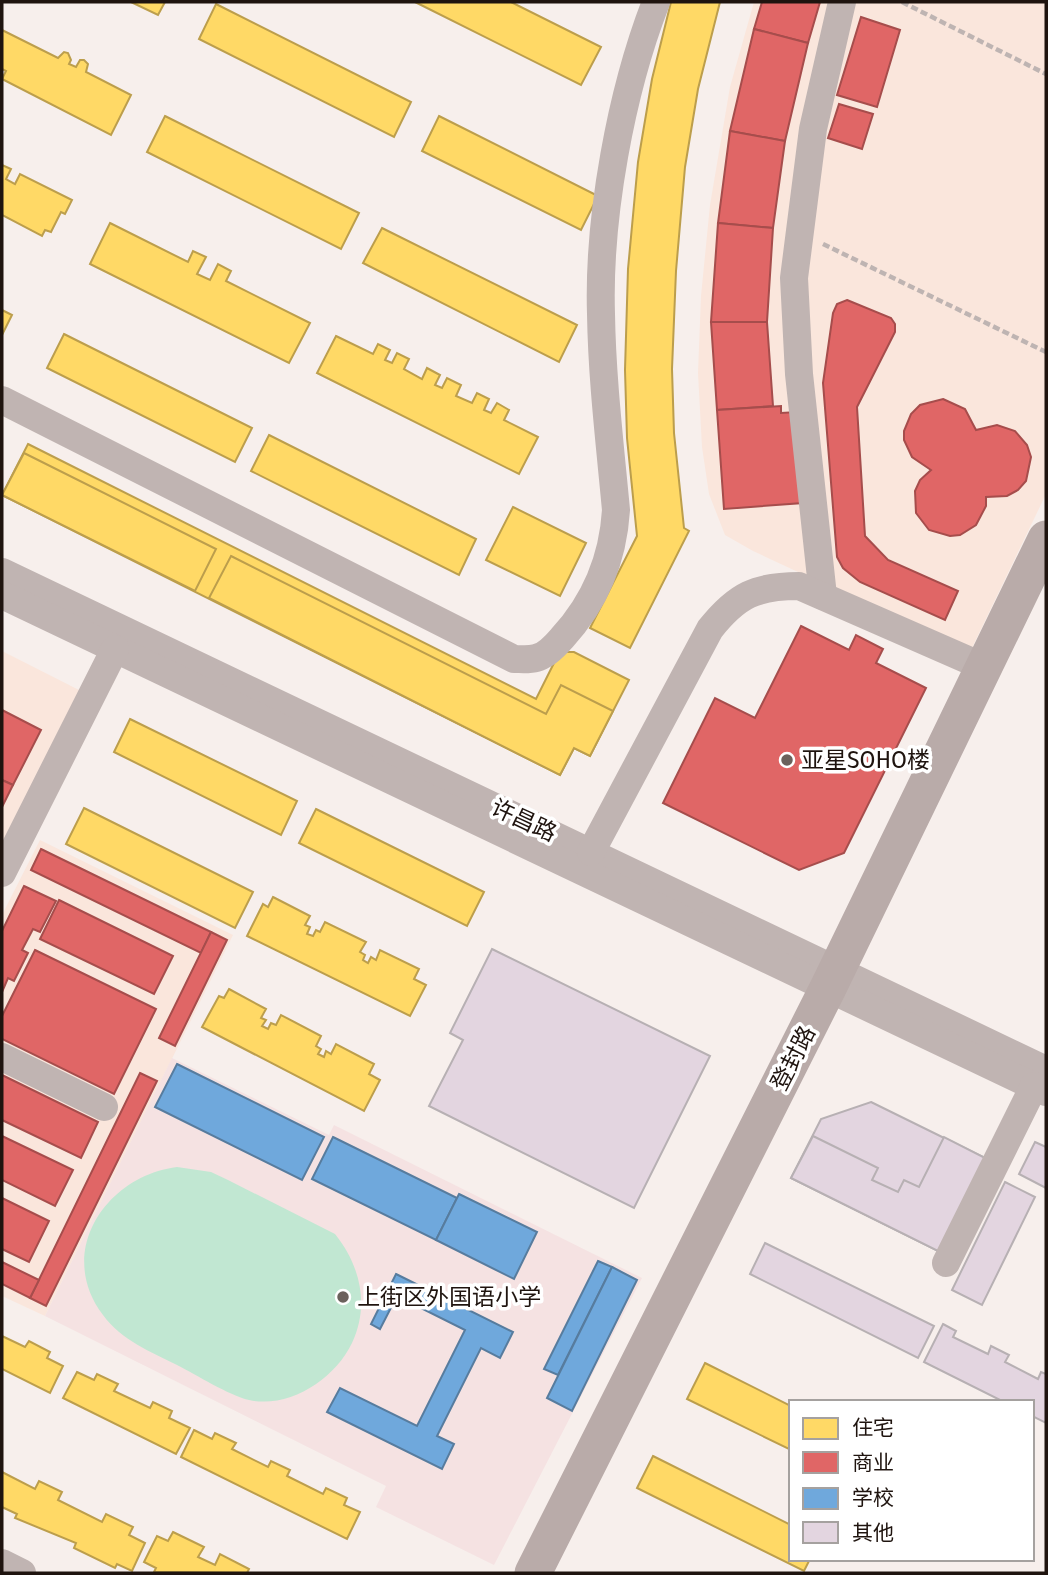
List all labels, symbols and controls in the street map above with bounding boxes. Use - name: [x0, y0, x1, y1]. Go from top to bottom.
- place label: 亚星SOHO楼: [801, 746, 930, 774]
- marker: 亚星SOHO楼: [779, 752, 795, 768]
- street label: 许昌路: [487, 793, 561, 847]
- street label: 登封路: [765, 1021, 821, 1095]
- place label: 上街区外国语小学: [357, 1283, 541, 1311]
- marker: 上街区外国语小学: [335, 1289, 351, 1305]
- legend: [789, 1400, 1034, 1561]
- text: 住宅: [852, 1415, 894, 1441]
- text: 商业: [852, 1450, 894, 1476]
- text: 学校: [852, 1485, 894, 1511]
- text: 其他: [852, 1520, 894, 1546]

